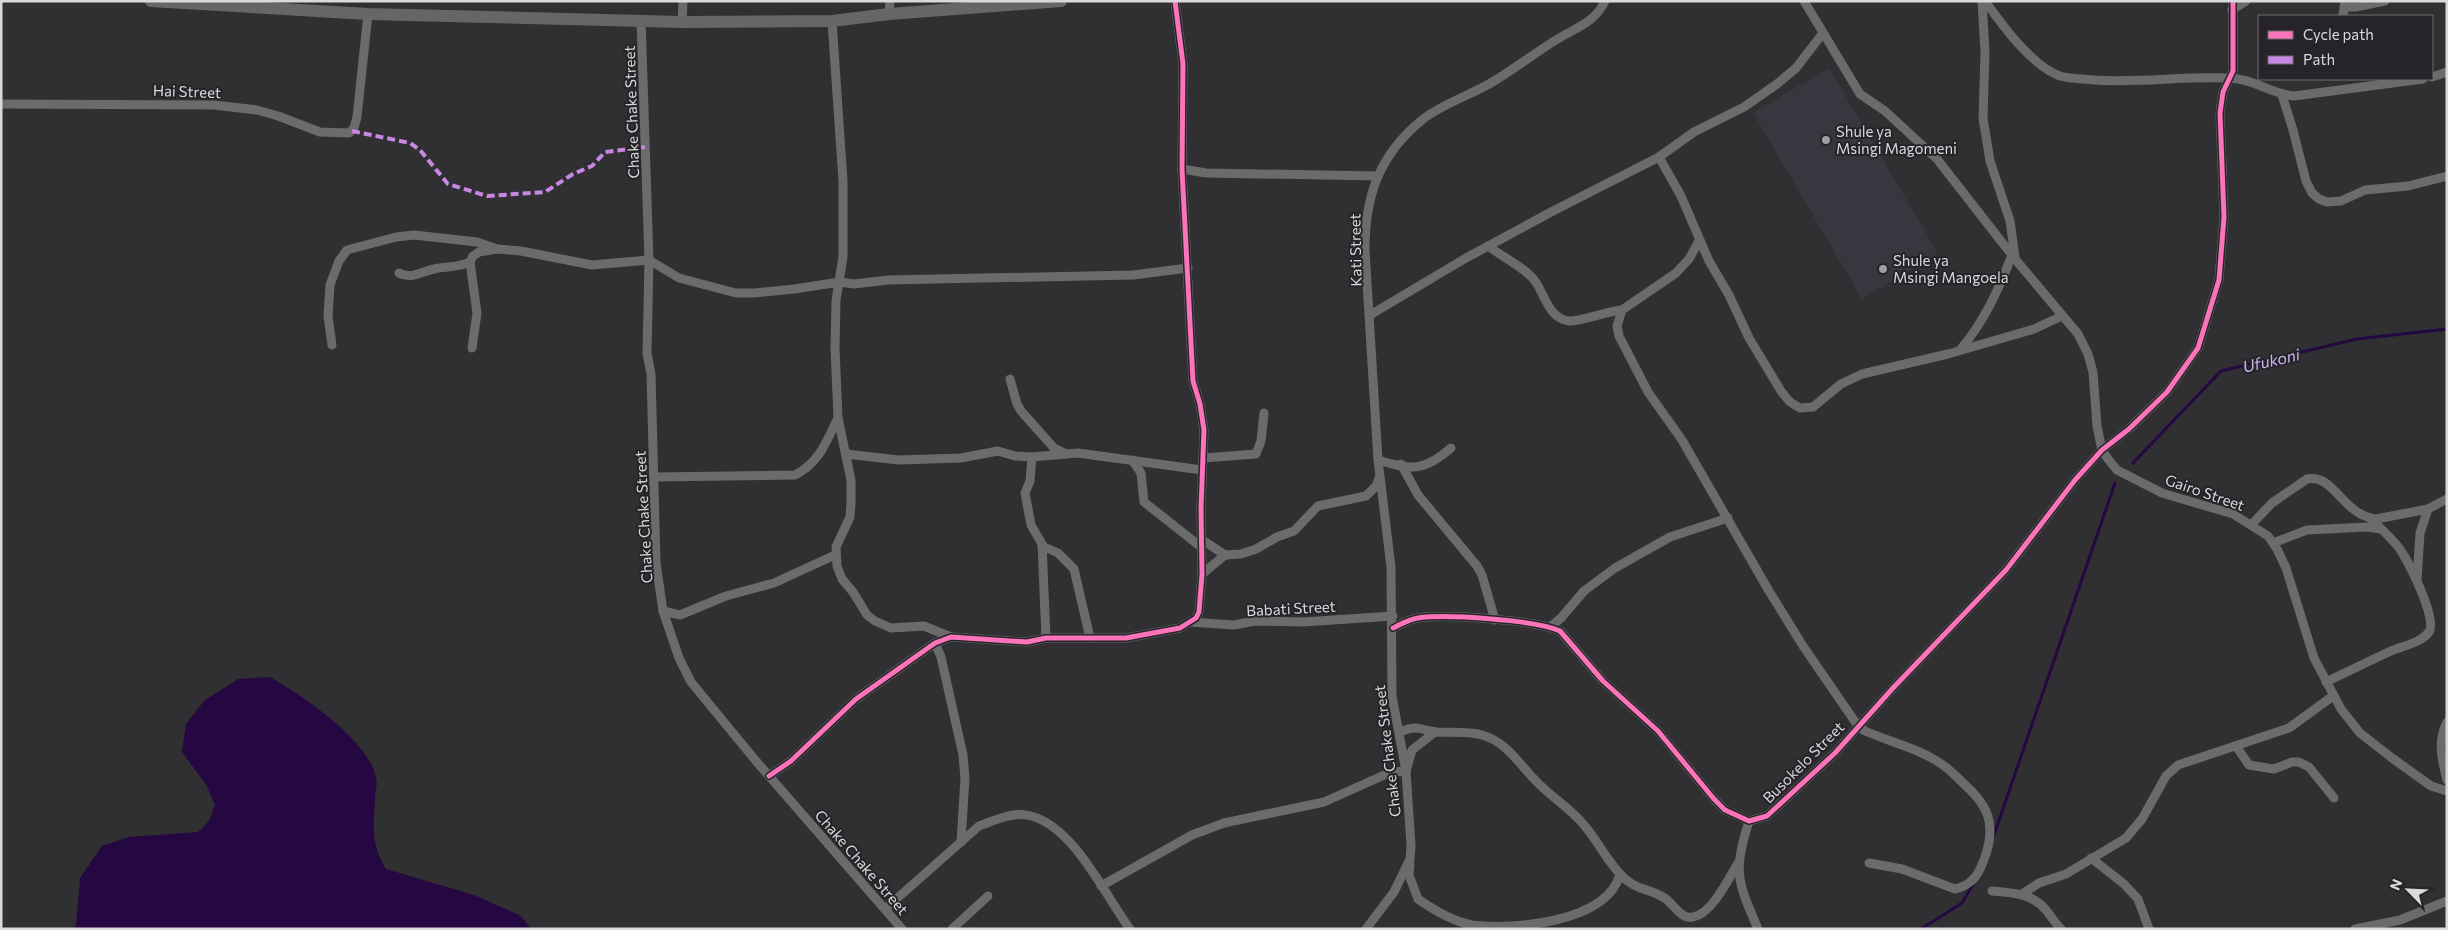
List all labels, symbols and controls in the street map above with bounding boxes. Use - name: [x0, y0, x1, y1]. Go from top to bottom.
- legend: [2258, 15, 2433, 80]
- text: Cycle path: [2303, 25, 2374, 43]
- street label: Chake Chake Street: [620, 45, 642, 179]
- text: Path: [2303, 50, 2335, 68]
- street label: Hai Street: [153, 81, 221, 101]
- place label: Shule ya Msingi Magomeni: [1836, 122, 1957, 157]
- marker: Shule ya Msingi Magomeni: [1820, 134, 1832, 146]
- street label: Kati Street: [1345, 213, 1365, 287]
- place label: Shule ya Msingi Mangoela: [1893, 251, 2009, 286]
- marker: Shule ya Msingi Mangoela: [1877, 263, 1889, 275]
- water label: Ufukoni: [2241, 344, 2302, 376]
- street label: Chake Chake Street: [631, 450, 655, 584]
- street label: Gairo Street: [2163, 470, 2247, 514]
- street label: Babati Street: [1246, 597, 1336, 619]
- street label: Chake Chake Street: [1370, 684, 1404, 818]
- street label: Busokelo Street: [1759, 718, 1847, 806]
- street label: Chake Chake Street: [812, 806, 912, 918]
- north arrow: [2383, 865, 2433, 915]
- text: N: [2386, 876, 2406, 893]

